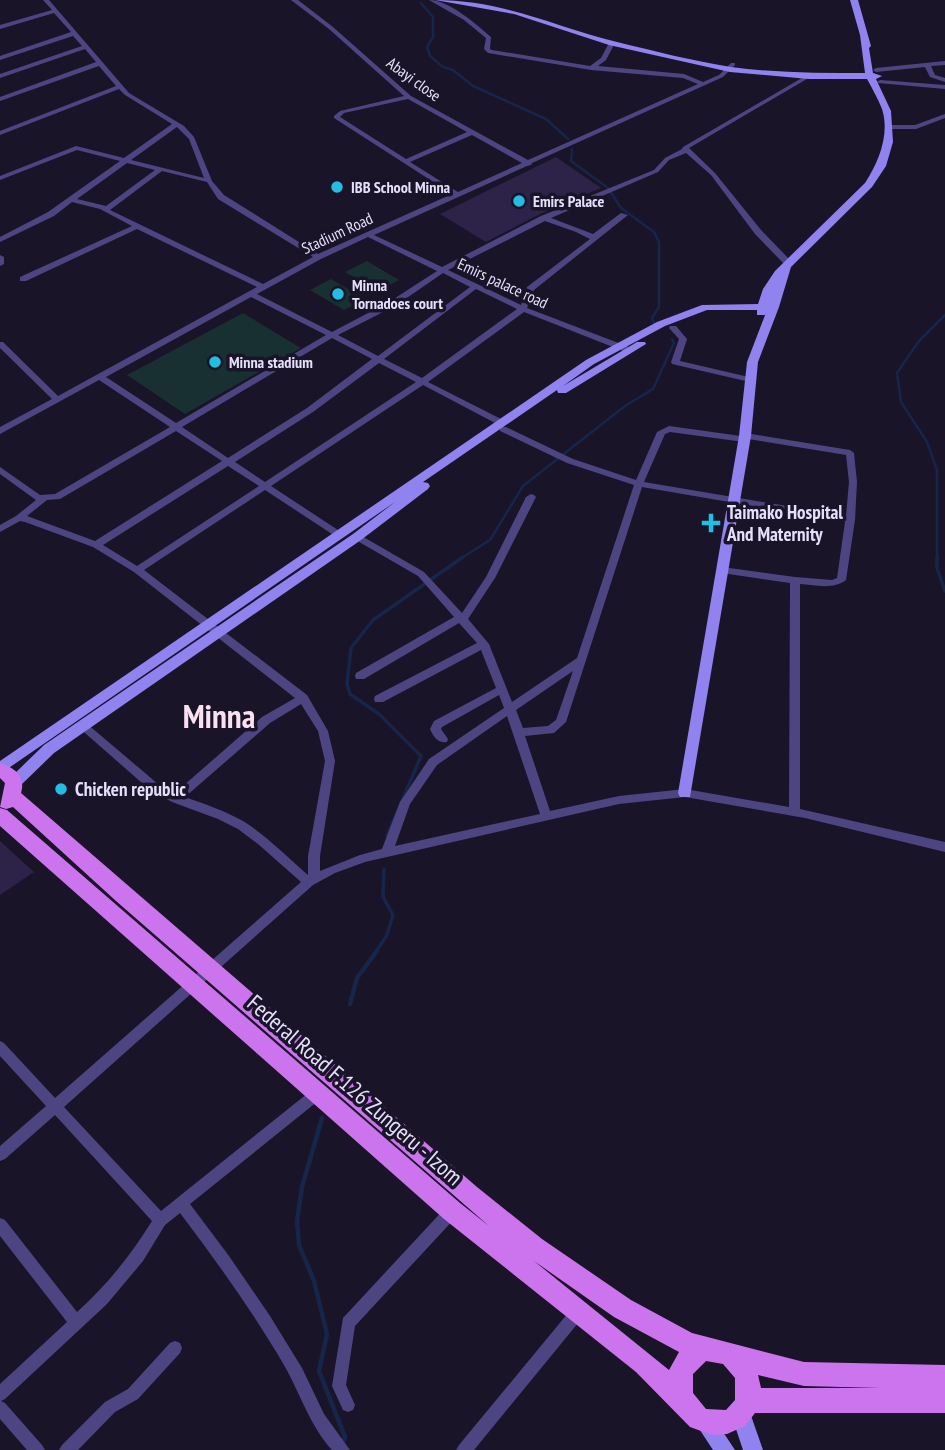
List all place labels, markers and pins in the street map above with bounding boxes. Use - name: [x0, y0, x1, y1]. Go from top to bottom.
- place label: IBB School Minna: [351, 177, 451, 197]
- marker: IBB School Minna: [329, 179, 345, 195]
- place label: Emirs Palace: [533, 191, 604, 211]
- marker: Emirs Palace: [511, 193, 527, 209]
- place label: Minna Tornadoes court: [352, 275, 443, 313]
- marker: Minna Tornadoes court: [330, 286, 346, 302]
- place label: Minna stadium: [229, 352, 313, 372]
- marker: Minna stadium: [207, 354, 223, 370]
- place label: Taimako Hospital And Maternity: [726, 500, 843, 546]
- marker: Taimako Hospital And Maternity: [701, 513, 721, 533]
- place label: Chicken republic: [75, 777, 186, 801]
- marker: Chicken republic: [53, 781, 69, 797]

